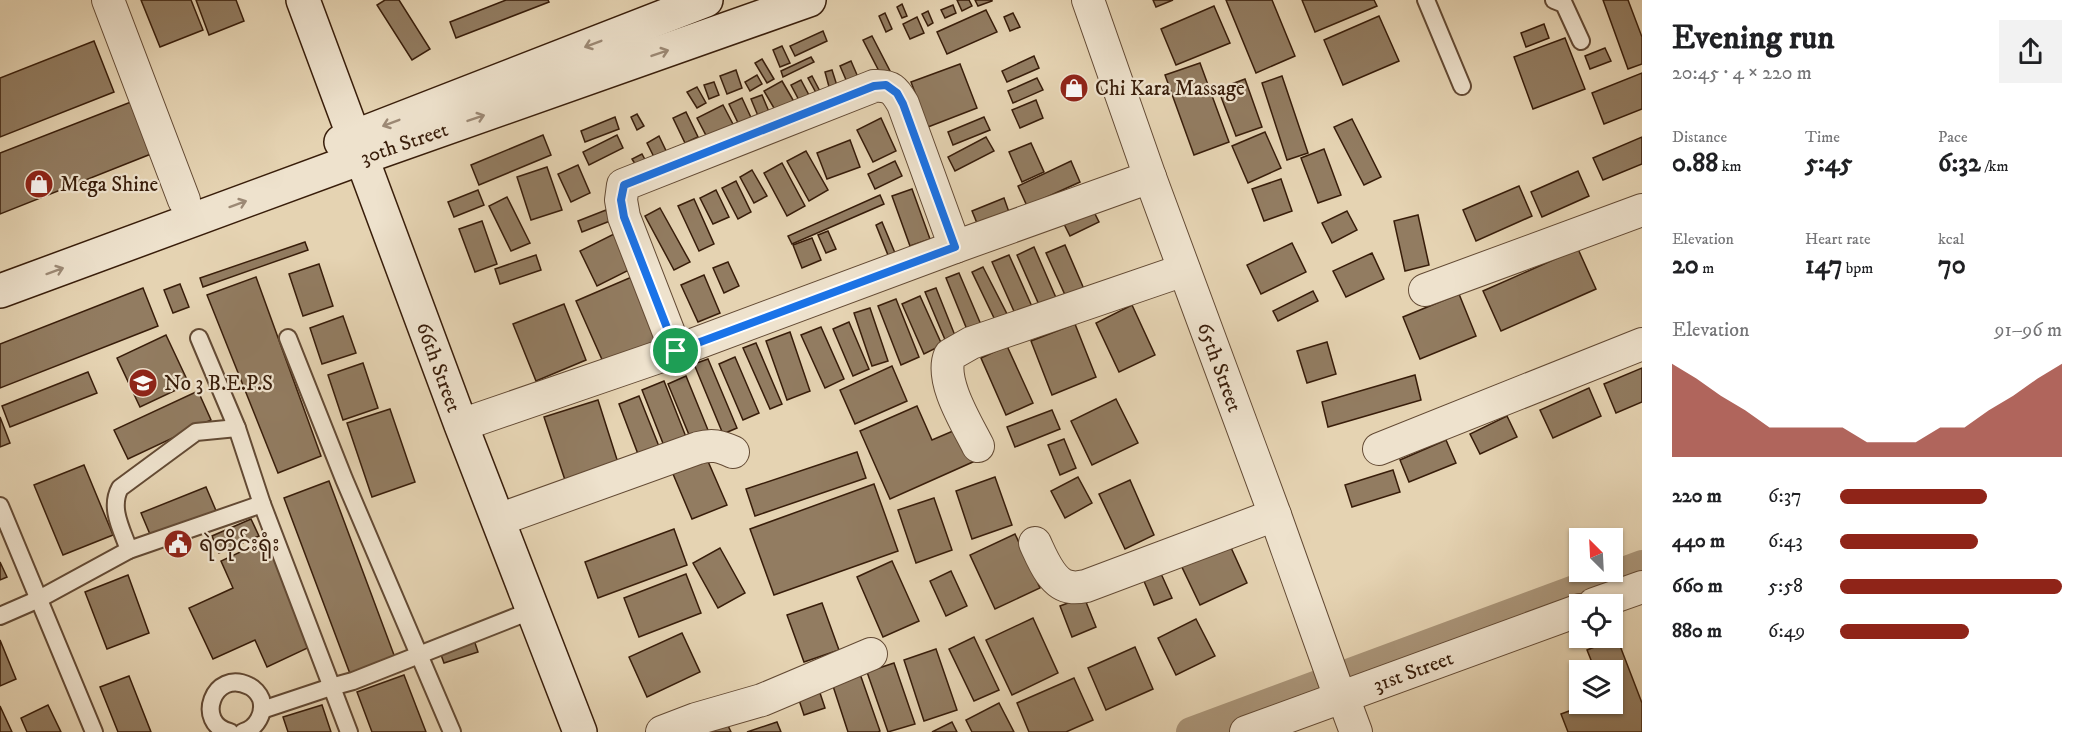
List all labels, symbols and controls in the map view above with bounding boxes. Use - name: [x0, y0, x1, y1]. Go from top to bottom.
- text: Evening run: [1672, 18, 1834, 59]
- button: share: [1999, 20, 2062, 83]
- one-way arrow: [584, 39, 602, 50]
- one-way arrow: [650, 47, 669, 58]
- text: 20:45 · 4 × 220 m: [1672, 61, 1812, 86]
- shop icon: Chi Kara Massage: [1058, 72, 1090, 104]
- place label: Chi Kara Massage: [1095, 76, 1245, 102]
- one-way arrow: [466, 111, 485, 122]
- street label: 30th Street: [357, 117, 452, 171]
- one-way arrow: [383, 118, 401, 129]
- text: Distance: [1672, 127, 1727, 147]
- text: Time: [1805, 127, 1840, 147]
- text: Pace: [1938, 127, 1968, 147]
- text: 0.88: [1672, 147, 1718, 180]
- text: 5:45: [1805, 147, 1852, 180]
- text: 6:32: [1938, 147, 1981, 180]
- text: km: [1718, 156, 1742, 176]
- text: /km: [1981, 156, 2009, 176]
- shop icon: Mega Shine: [23, 168, 55, 200]
- place label: Mega Shine: [60, 172, 159, 198]
- one-way arrow: [228, 197, 247, 208]
- text: Elevation: [1672, 229, 1734, 249]
- text: Heart rate: [1805, 229, 1871, 249]
- text: kcal: [1938, 229, 1964, 249]
- text: 20: [1672, 249, 1699, 282]
- text: 147: [1805, 249, 1842, 282]
- text: 70: [1938, 249, 1966, 282]
- text: m: [1699, 258, 1714, 278]
- text: bpm: [1842, 258, 1873, 278]
- one-way arrow: [45, 264, 64, 275]
- text: Elevation: [1672, 318, 1749, 343]
- text: 91–96 m: [1995, 318, 2062, 343]
- street label: 66th Street: [410, 319, 466, 416]
- street label: 65th Street: [1191, 319, 1247, 416]
- pin: [650, 325, 701, 376]
- icon: arrive: [659, 334, 692, 367]
- school or university icon: No 3 B.E.P.S: [127, 367, 159, 399]
- place label: No 3 B.E.P.S: [164, 371, 273, 397]
- text: 220 m: [1672, 484, 1722, 509]
- text: 6:37: [1768, 484, 1802, 509]
- public building icon: ရဲတိုင်းရုံး: [162, 528, 194, 560]
- place label: ရဲတိုင်းရုံး: [199, 528, 280, 561]
- north arrow: [1569, 528, 1623, 582]
- map controls: [1569, 528, 1623, 714]
- text: 440 m: [1672, 529, 1725, 554]
- text: 6:43: [1768, 529, 1803, 554]
- text: 660 m: [1672, 574, 1723, 599]
- text: 5:58: [1768, 574, 1803, 599]
- button: locate: [1569, 594, 1623, 648]
- text: 880 m: [1672, 619, 1722, 644]
- text: 6:49: [1768, 619, 1805, 644]
- street label: 31st Street: [1370, 645, 1457, 698]
- button: layers: [1569, 660, 1623, 714]

